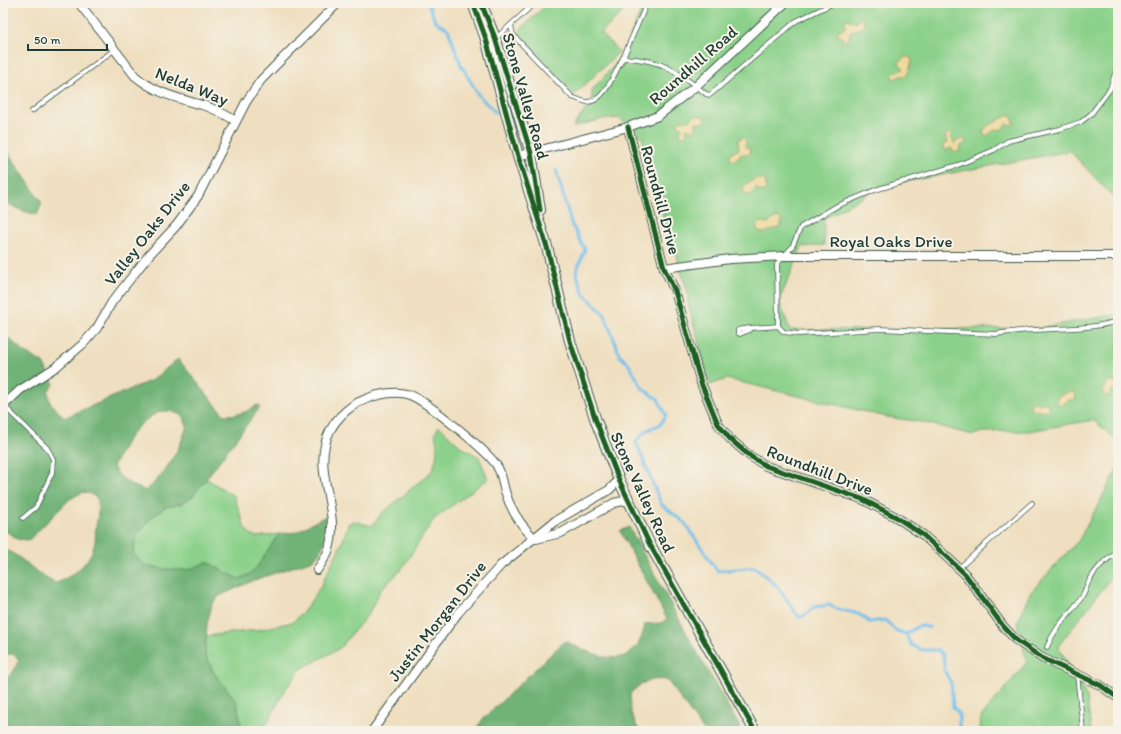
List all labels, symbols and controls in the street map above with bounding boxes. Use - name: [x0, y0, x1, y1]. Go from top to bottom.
- street label: Roundhill Road: [645, 21, 742, 109]
- scale bar: [28, 26, 107, 52]
- street label: Stone Valley Road: [498, 30, 554, 162]
- text: 50 m: [34, 33, 60, 47]
- street label: Nelda Way: [153, 62, 231, 110]
- street label: Roundhill Drive: [637, 143, 685, 257]
- street label: Valley Oaks Drive: [100, 177, 194, 289]
- street label: Royal Oaks Drive: [829, 231, 953, 251]
- street label: Stone Valley Road: [606, 428, 680, 556]
- street label: Roundhill Drive: [764, 441, 876, 499]
- street label: Justin Morgan Drive: [384, 557, 490, 685]

